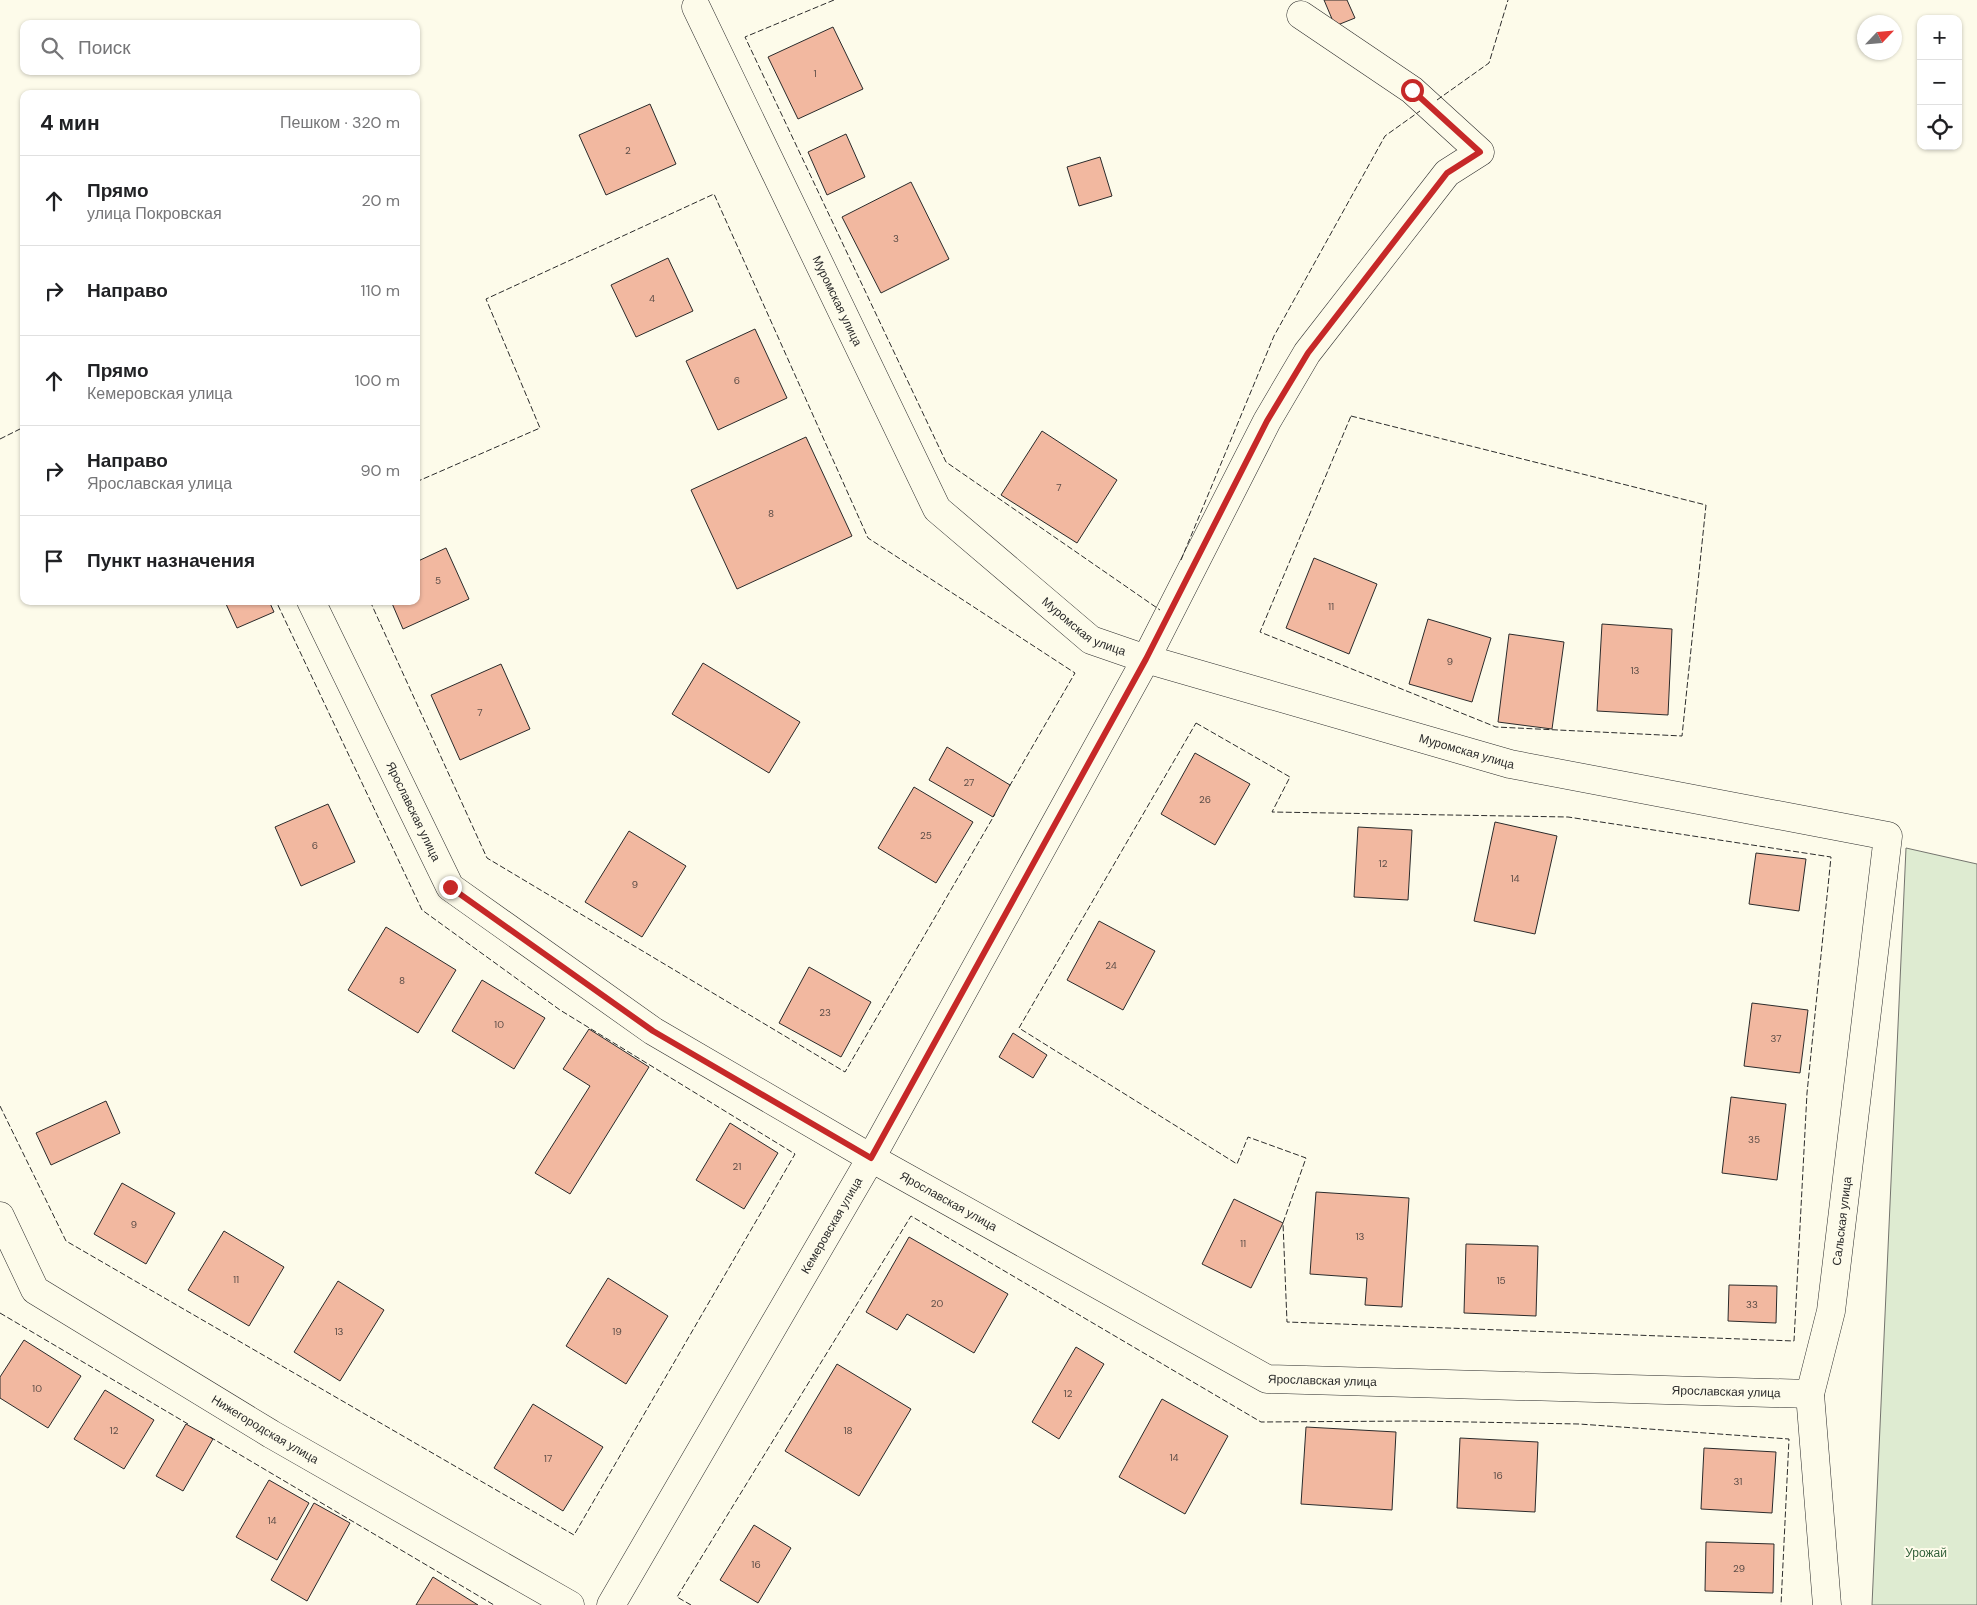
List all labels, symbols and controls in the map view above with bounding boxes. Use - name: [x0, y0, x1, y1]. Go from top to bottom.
- north arrow: [1857, 15, 1902, 60]
- map controls: [1917, 15, 1962, 150]
- button: +: [1917, 15, 1962, 60]
- search box: [20, 20, 420, 75]
- icon: search: [38, 34, 66, 62]
- text: Поиск: [78, 35, 131, 60]
- button: −: [1917, 60, 1962, 105]
- house number: 1: [813, 67, 817, 80]
- route start: [1401, 79, 1424, 102]
- button: locate: [1917, 105, 1962, 150]
- text: 4 мин: [40, 109, 100, 137]
- text: Пешком · 320 m: [280, 112, 400, 133]
- house number: 2: [625, 144, 631, 157]
- text: Прямо: [87, 178, 149, 203]
- icon: ahead: [40, 187, 68, 215]
- text: 20 m: [361, 190, 400, 211]
- text: улица Покровская: [87, 203, 222, 224]
- house number: 3: [893, 232, 899, 245]
- street label: Муромская улица: [809, 253, 866, 349]
- icon: right: [40, 277, 68, 305]
- text: Направо: [87, 278, 168, 303]
- text: 110 m: [361, 280, 400, 301]
- house number: 4: [649, 292, 655, 305]
- text: Прямо: [87, 358, 149, 383]
- icon: ahead: [40, 367, 68, 395]
- text: 100 m: [355, 370, 400, 391]
- house number: 6: [734, 374, 740, 387]
- text: Кемеровская улица: [87, 383, 232, 404]
- text: Направо: [87, 448, 168, 473]
- icon: right: [40, 457, 68, 485]
- text: 90 m: [360, 460, 400, 481]
- text: Ярославская улица: [87, 473, 232, 494]
- house number: 7: [1056, 481, 1062, 494]
- house number: 8: [768, 507, 774, 520]
- icon: arrive: [40, 547, 68, 575]
- text: Пункт назначения: [87, 548, 255, 573]
- house number: 5: [435, 574, 441, 587]
- street label: Муромская улица: [1038, 594, 1128, 660]
- house number: 11: [1328, 600, 1334, 613]
- house number: 9: [1447, 655, 1453, 668]
- house number: 13: [1630, 664, 1640, 677]
- house number: 7: [477, 706, 483, 719]
- street label: Муромская улица: [1417, 730, 1516, 773]
- street label: Ярославская улица: [382, 759, 444, 864]
- house number: 27: [964, 776, 974, 789]
- house number: 26: [1199, 793, 1211, 806]
- house number: 25: [920, 829, 932, 842]
- house number: 6: [312, 839, 318, 852]
- house number: 12: [1379, 857, 1388, 870]
- house number: 14: [1510, 872, 1520, 885]
- route end: [439, 876, 462, 899]
- house number: 9: [632, 878, 638, 891]
- house number: 24: [1105, 959, 1117, 972]
- house number: 8: [399, 974, 405, 987]
- house number: 23: [819, 1006, 831, 1019]
- house number: 10: [494, 1018, 504, 1031]
- house number: 37: [1770, 1032, 1782, 1045]
- house number: 35: [1748, 1133, 1760, 1146]
- house number: 21: [733, 1160, 741, 1173]
- street label: Ярославская улица: [897, 1168, 1000, 1235]
- street label: Кемеровская улица: [797, 1174, 866, 1277]
- street label: Сальская улица: [1829, 1175, 1855, 1266]
- house number: 9: [131, 1218, 137, 1231]
- house number: 13: [1355, 1230, 1365, 1243]
- house number: 11: [1240, 1237, 1246, 1250]
- house number: 11: [233, 1273, 239, 1286]
- house number: 15: [1496, 1274, 1506, 1287]
- house number: 20: [931, 1297, 943, 1310]
- house number: 33: [1746, 1298, 1758, 1311]
- house number: 13: [334, 1325, 344, 1338]
- house number: 19: [612, 1325, 622, 1338]
- street label: Ярославская улица: [1268, 1371, 1377, 1390]
- house number: 10: [32, 1382, 42, 1395]
- street label: Ярославская улица: [1671, 1382, 1781, 1401]
- house number: 12: [1064, 1387, 1073, 1400]
- street label: Нижегородская улица: [209, 1392, 322, 1468]
- house number: 12: [110, 1424, 119, 1437]
- house number: 18: [843, 1424, 853, 1437]
- house number: 14: [1169, 1451, 1179, 1464]
- house number: 17: [544, 1452, 552, 1465]
- house number: 16: [1493, 1469, 1503, 1482]
- house number: 31: [1734, 1475, 1742, 1488]
- house number: 14: [267, 1514, 277, 1527]
- park label: Урожай: [1905, 1545, 1947, 1561]
- house number: 16: [751, 1558, 761, 1571]
- house number: 29: [1733, 1562, 1745, 1575]

